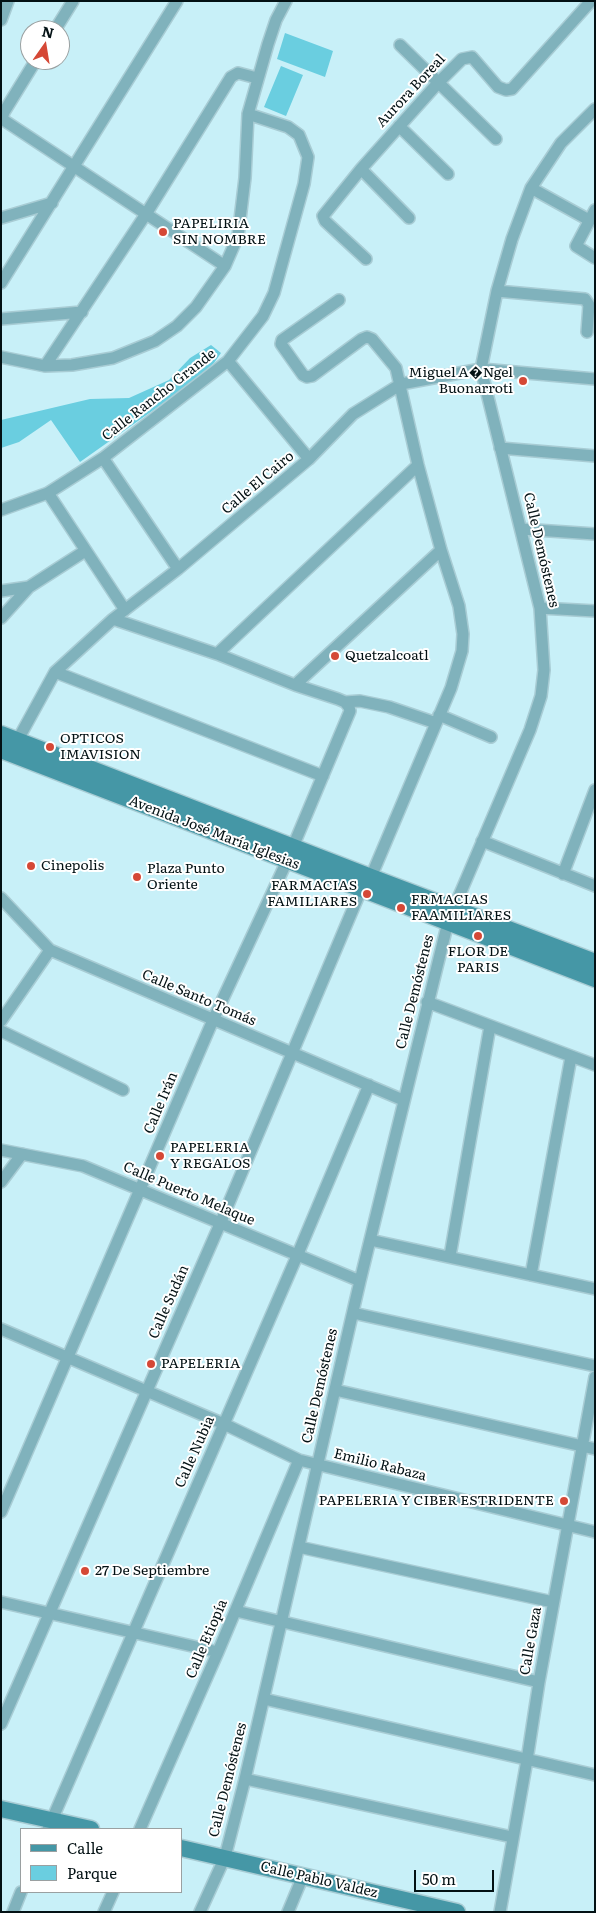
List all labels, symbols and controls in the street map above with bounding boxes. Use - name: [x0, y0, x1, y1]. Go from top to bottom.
- north arrow: [20, 20, 70, 70]
- text: N: [40, 20, 56, 42]
- street label: Aurora Boreal: [373, 51, 449, 131]
- place label: PAPELIRIA SIN NOMBRE: [173, 216, 266, 248]
- marker: PAPELIRIA SIN NOMBRE: [157, 226, 169, 238]
- street label: Calle Rancho Grande: [99, 345, 219, 445]
- place label: Miguel A�Ngel Buonarroti: [409, 365, 513, 398]
- marker: Miguel A�Ngel Buonarroti: [517, 375, 529, 387]
- street label: Calle El Cairo: [218, 448, 298, 518]
- street label: Calle Demóstenes: [520, 491, 562, 609]
- place label: Quetzalcoatl: [345, 648, 429, 664]
- marker: Quetzalcoatl: [329, 650, 341, 662]
- place label: OPTICOS IMAVISION: [60, 731, 141, 764]
- marker: OPTICOS IMAVISION: [44, 741, 56, 753]
- street label: Avenida José María Iglesias: [126, 793, 302, 873]
- place label: Cinepolis: [41, 858, 104, 874]
- marker: Cinepolis: [25, 860, 37, 872]
- place label: Plaza Punto Oriente: [147, 861, 225, 894]
- marker: Plaza Punto Oriente: [131, 871, 143, 883]
- place label: FARMACIAS FAMILIARES: [267, 878, 357, 910]
- marker: FARMACIAS FAMILIARES: [361, 888, 373, 900]
- place label: FRMACIAS FAAMILIARES: [411, 892, 511, 924]
- marker: FRMACIAS FAAMILIARES: [395, 902, 407, 914]
- marker: FLOR DE PARIS: [472, 930, 484, 942]
- street label: Calle Demóstenes: [393, 933, 437, 1051]
- place label: FLOR DE PARIS: [448, 944, 508, 976]
- street label: Calle Santo Tomás: [139, 966, 259, 1030]
- street label: Calle Irán: [140, 1070, 182, 1136]
- place label: PAPELERIA Y REGALOS: [170, 1140, 250, 1172]
- marker: PAPELERIA Y REGALOS: [154, 1150, 166, 1162]
- street label: Calle Puerto Melaque: [121, 1159, 257, 1229]
- street label: Calle Sudán: [145, 1263, 193, 1341]
- street label: Calle Demóstenes: [299, 1327, 341, 1445]
- place label: PAPELERIA: [161, 1356, 240, 1372]
- marker: PAPELERIA: [145, 1358, 157, 1370]
- street label: Calle Nubia: [172, 1413, 218, 1491]
- street label: Emilio Rabaza: [332, 1445, 428, 1485]
- place label: PAPELERIA Y CIBER ESTRIDENTE: [319, 1493, 554, 1509]
- marker: PAPELERIA Y CIBER ESTRIDENTE: [558, 1495, 570, 1507]
- place label: 27 De Septiembre: [95, 1563, 209, 1579]
- marker: 27 De Septiembre: [79, 1565, 91, 1577]
- street label: Calle Etiopía: [183, 1597, 231, 1681]
- street label: Calle Gaza: [517, 1606, 545, 1676]
- street label: Calle Demóstenes: [206, 1721, 250, 1839]
- legend: [20, 1828, 182, 1893]
- text: Calle: [67, 1836, 103, 1859]
- street label: Calle Pablo Valdez: [259, 1858, 379, 1902]
- scale bar: [416, 1860, 496, 1892]
- text: Parque: [67, 1861, 117, 1884]
- text: 50 m: [422, 1867, 456, 1890]

